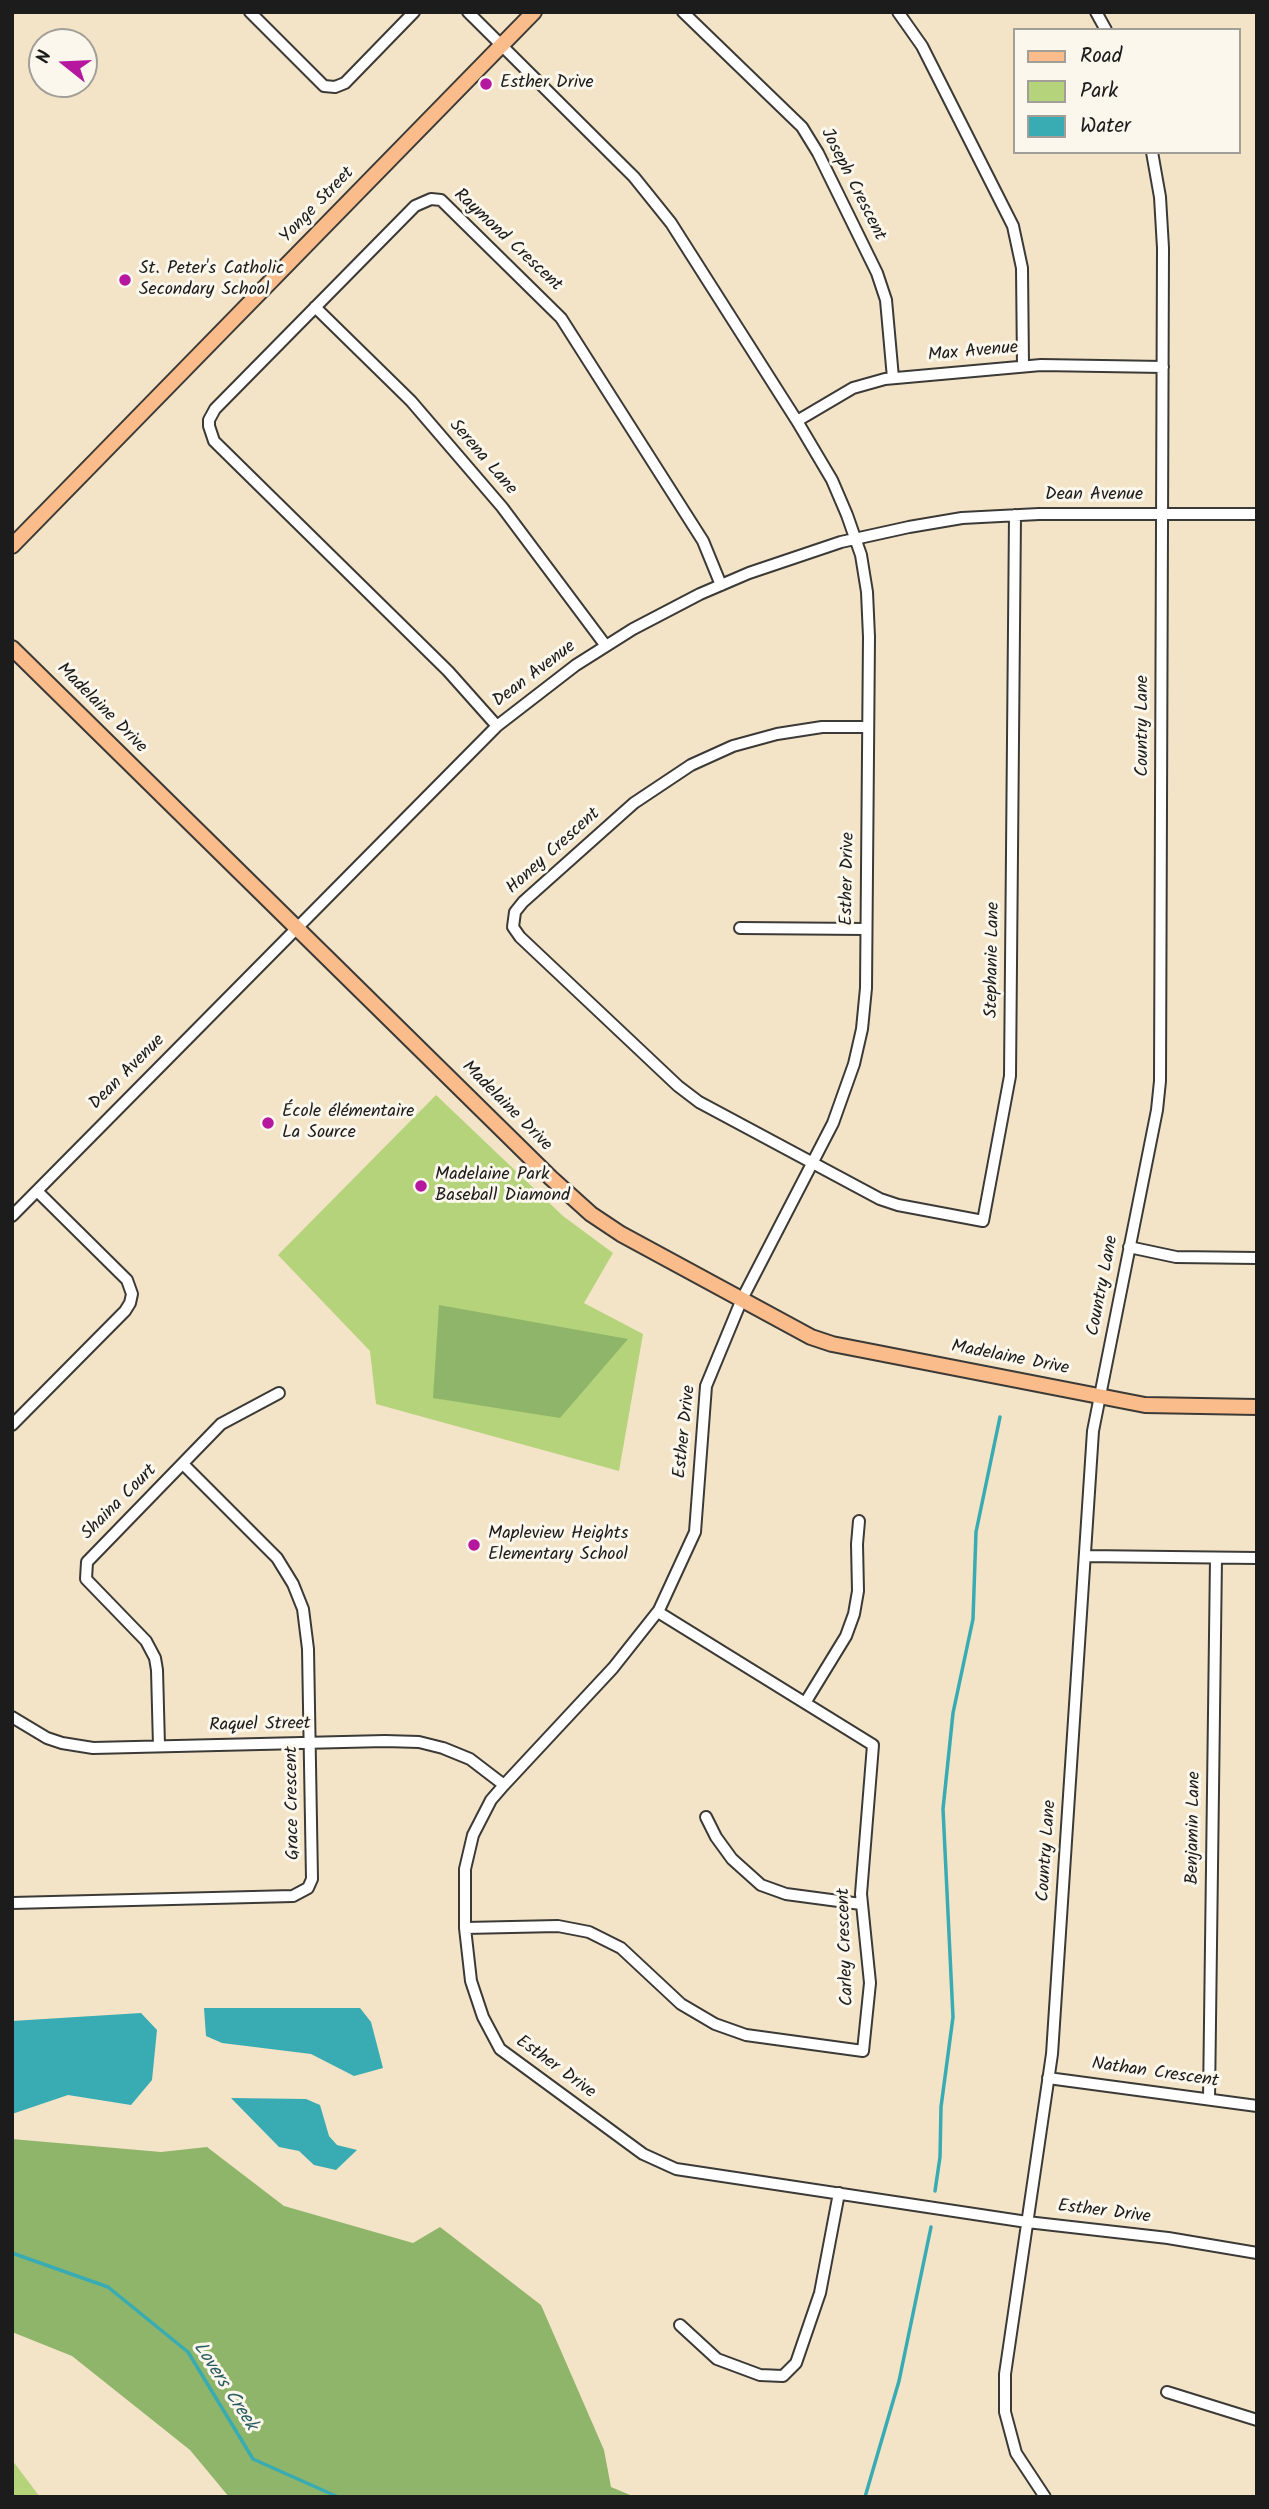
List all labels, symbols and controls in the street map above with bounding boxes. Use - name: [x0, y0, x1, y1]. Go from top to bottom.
- north arrow: [28, 28, 98, 98]
- legend: [1014, 28, 1241, 154]
- text: Road: [1080, 40, 1122, 73]
- text: N: [29, 47, 61, 67]
- place label: Esther Drive: [500, 73, 594, 95]
- text: Park: [1080, 75, 1118, 108]
- marker: Esther Drive: [478, 76, 494, 92]
- text: Water: [1080, 110, 1131, 143]
- street label: Joseph Crescent: [814, 125, 890, 245]
- street label: Yonge Street: [276, 163, 360, 249]
- street label: Raymond Crescent: [448, 185, 566, 297]
- place label: St. Peter's Catholic Secondary School: [139, 259, 284, 302]
- marker: St. Peter's Catholic Secondary School: [117, 272, 133, 288]
- street label: Max Avenue: [927, 338, 1019, 368]
- street label: Serena Lane: [443, 416, 521, 500]
- street label: Dean Avenue: [1045, 485, 1143, 507]
- street label: Dean Avenue: [489, 637, 581, 713]
- street label: Madelaine Drive: [51, 659, 151, 759]
- street label: Country Lane: [1133, 675, 1155, 777]
- street label: Honey Crescent: [503, 804, 605, 900]
- street label: Esther Drive: [837, 832, 861, 926]
- street label: Stephanie Lane: [982, 902, 1006, 1018]
- street label: Dean Avenue: [86, 1031, 170, 1115]
- street label: Madelaine Drive: [456, 1057, 556, 1157]
- place label: École élémentaire La Source: [282, 1102, 414, 1144]
- marker: École élémentaire La Source: [260, 1115, 276, 1131]
- place label: Madelaine Park Baseball Diamond: [435, 1165, 570, 1208]
- marker: Madelaine Park Baseball Diamond: [413, 1178, 429, 1194]
- street label: Country Lane: [1084, 1234, 1124, 1338]
- street label: Madelaine Drive: [949, 1337, 1071, 1381]
- street label: Esther Drive: [670, 1384, 702, 1480]
- street label: Shaina Court: [78, 1461, 162, 1545]
- place label: Mapleview Heights Elementary School: [488, 1524, 628, 1566]
- marker: Mapleview Heights Elementary School: [466, 1537, 482, 1553]
- street label: Raquel Street: [209, 1714, 311, 1738]
- street label: Grace Crescent: [282, 1746, 306, 1860]
- street label: Benjamin Lane: [1183, 1771, 1207, 1885]
- street label: Country Lane: [1034, 1800, 1062, 1902]
- street label: Carley Crescent: [834, 1887, 860, 2007]
- street label: Esther Drive: [511, 2032, 599, 2104]
- street label: Nathan Crescent: [1090, 2054, 1220, 2094]
- street label: Esther Drive: [1056, 2197, 1152, 2229]
- water label: Lovers Creek: [187, 2338, 261, 2436]

